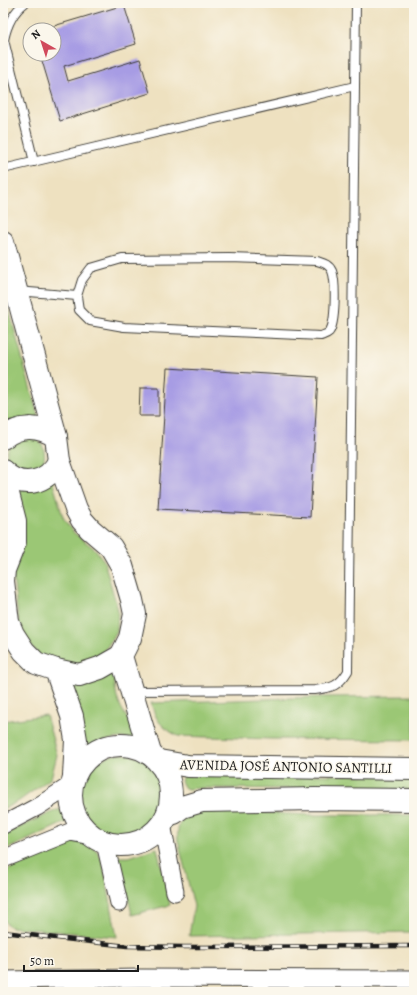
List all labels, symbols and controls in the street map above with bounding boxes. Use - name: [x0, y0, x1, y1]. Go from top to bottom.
- north arrow: [22, 22, 62, 62]
- text: N: [28, 26, 44, 43]
- street label: AVENIDA JOSÉ ANTONIO SANTILLI: [179, 755, 392, 778]
- scale bar: [24, 947, 138, 973]
- text: 50 m: [30, 953, 54, 969]

